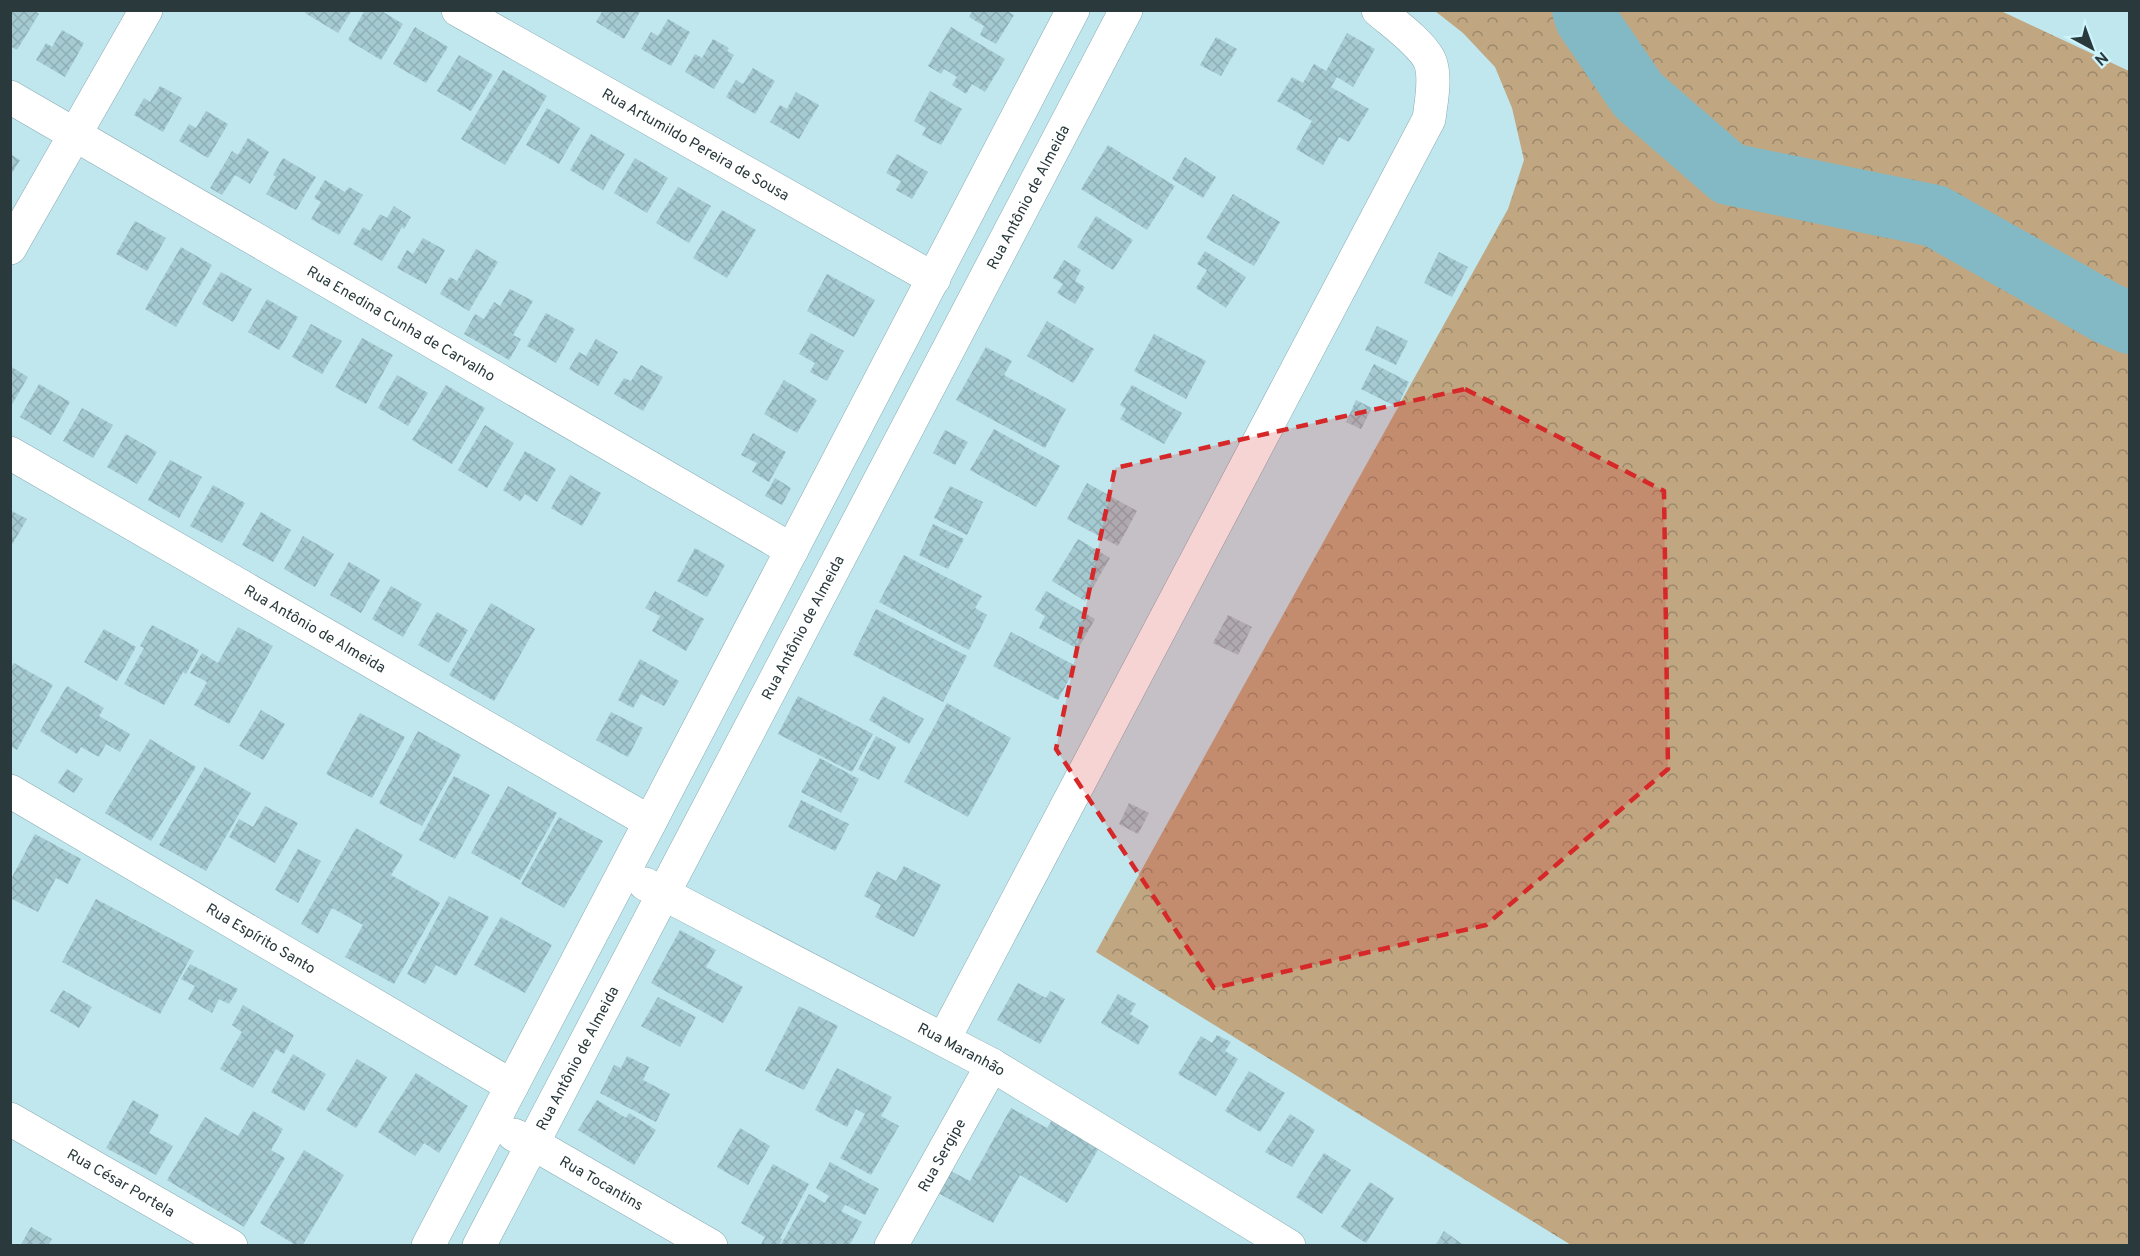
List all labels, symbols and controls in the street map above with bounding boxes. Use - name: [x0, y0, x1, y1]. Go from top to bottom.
- north arrow: [2062, 18, 2122, 78]
- text: N: [2090, 46, 2111, 69]
- street label: Rua Artumildo Pereira de Sousa: [598, 85, 792, 206]
- street label: Rua Antônio de Almeida: [984, 122, 1075, 273]
- street label: Rua Enedina Cunha de Carvalho: [303, 263, 498, 387]
- street label: Rua Antônio de Almeida: [758, 553, 850, 704]
- street label: Rua Antônio de Almeida: [240, 582, 388, 678]
- street label: Rua Espírito Santo: [202, 900, 318, 979]
- street label: Rua Antônio de Almeida: [533, 983, 624, 1134]
- street label: Rua Maranhão: [914, 1020, 1008, 1082]
- street label: Rua Sergipe: [915, 1116, 971, 1196]
- street label: Rua César Portela: [63, 1146, 178, 1223]
- street label: Rua Tocantins: [556, 1153, 646, 1216]

